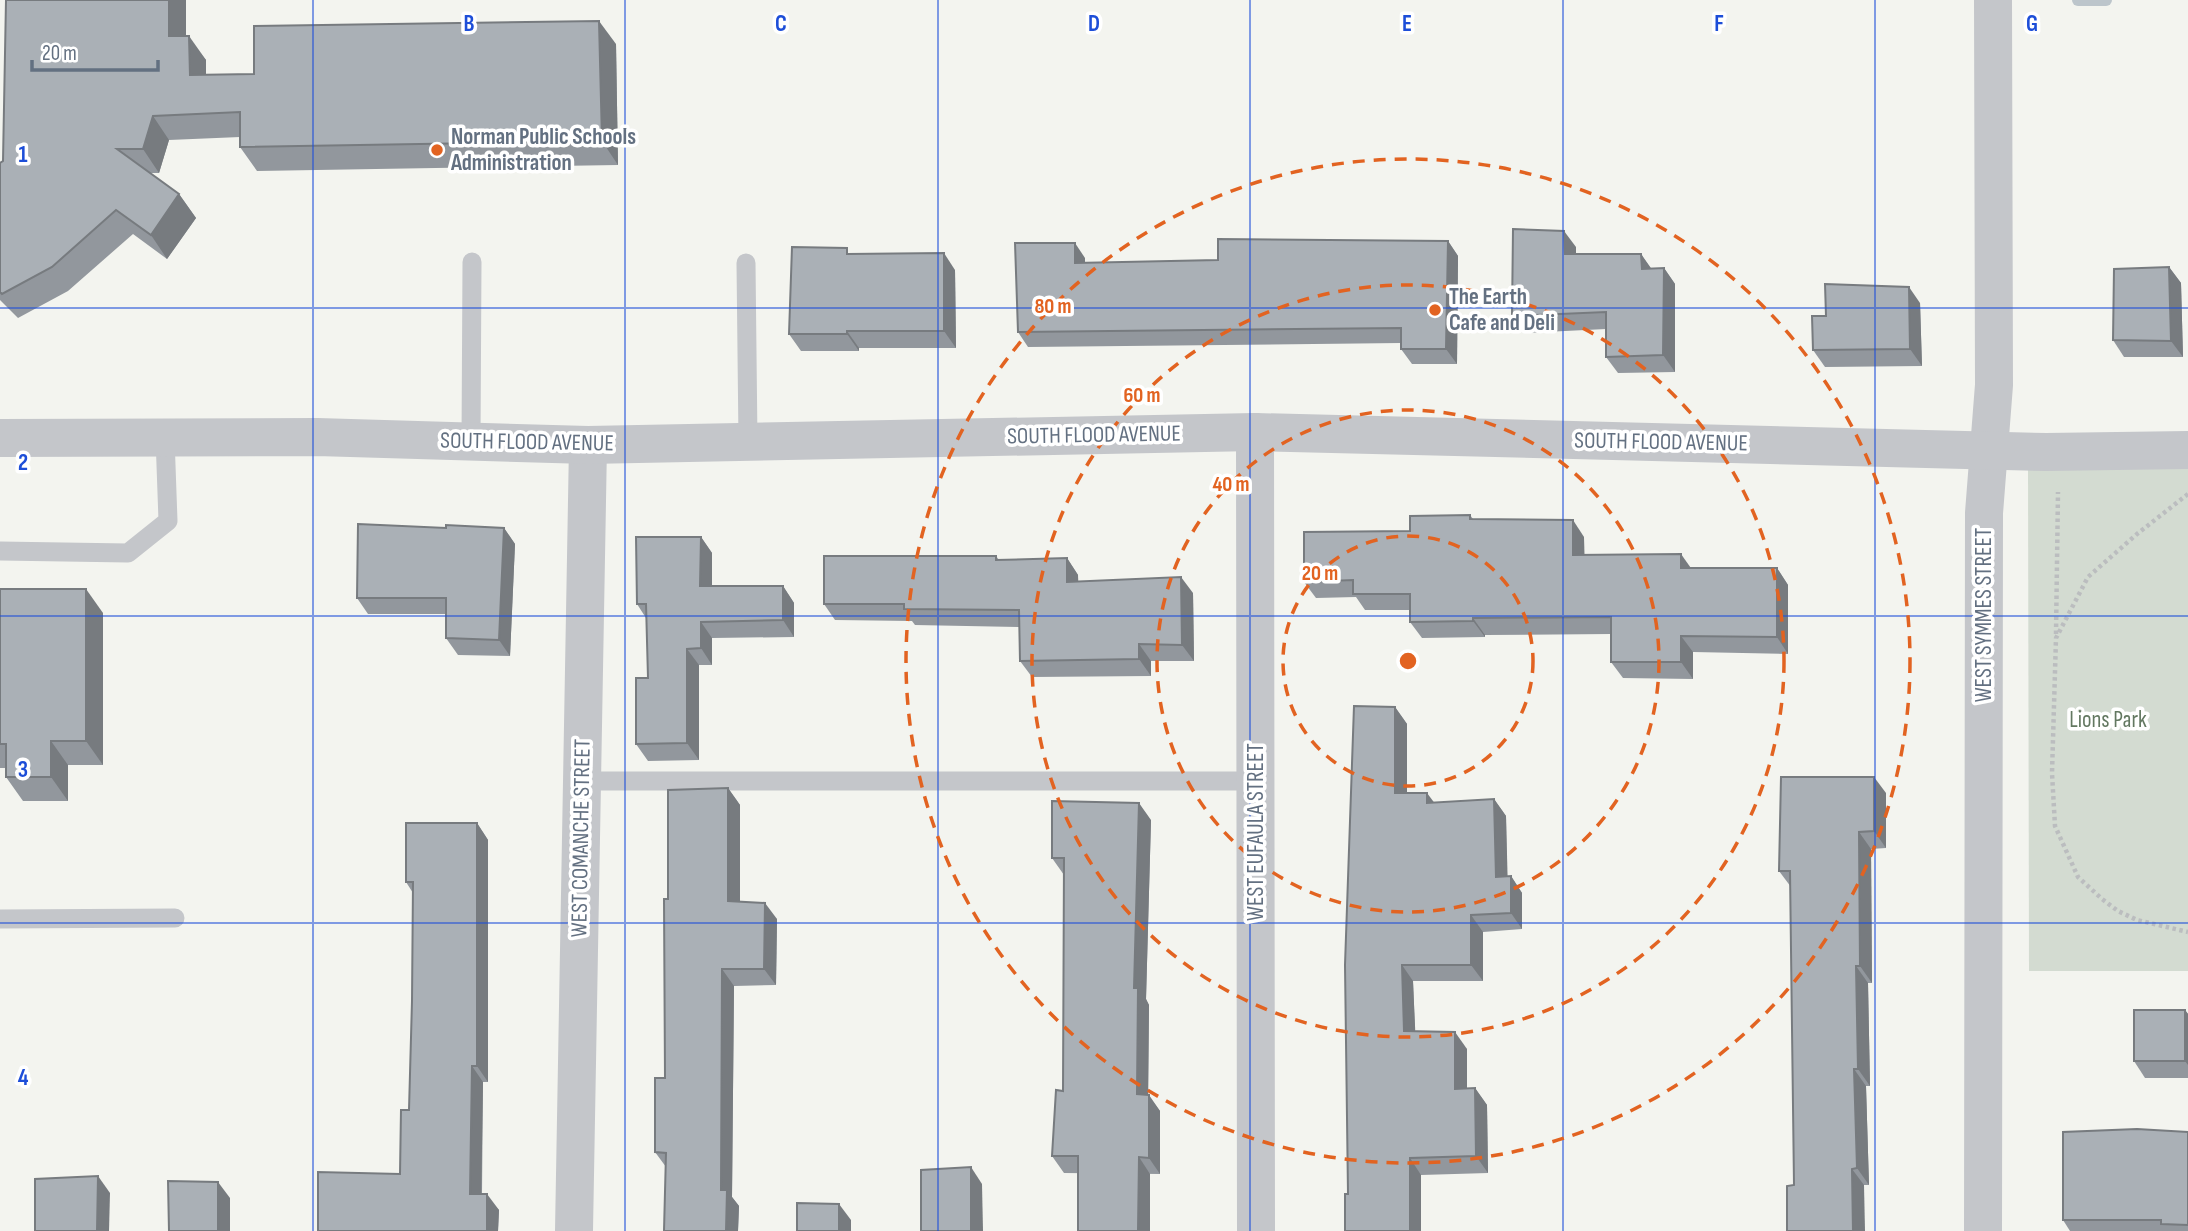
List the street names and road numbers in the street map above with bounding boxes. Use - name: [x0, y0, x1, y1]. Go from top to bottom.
- street label: SOUTH FLOOD AVENUE: [1007, 419, 1181, 451]
- street label: SOUTH FLOOD AVENUE: [440, 426, 614, 458]
- street label: SOUTH FLOOD AVENUE: [1574, 426, 1748, 458]
- street label: WEST SYMMES STREET: [1970, 528, 1998, 702]
- street label: WEST COMANCHE STREET: [565, 738, 597, 938]
- street label: WEST EUFAULA STREET: [1242, 743, 1270, 921]

